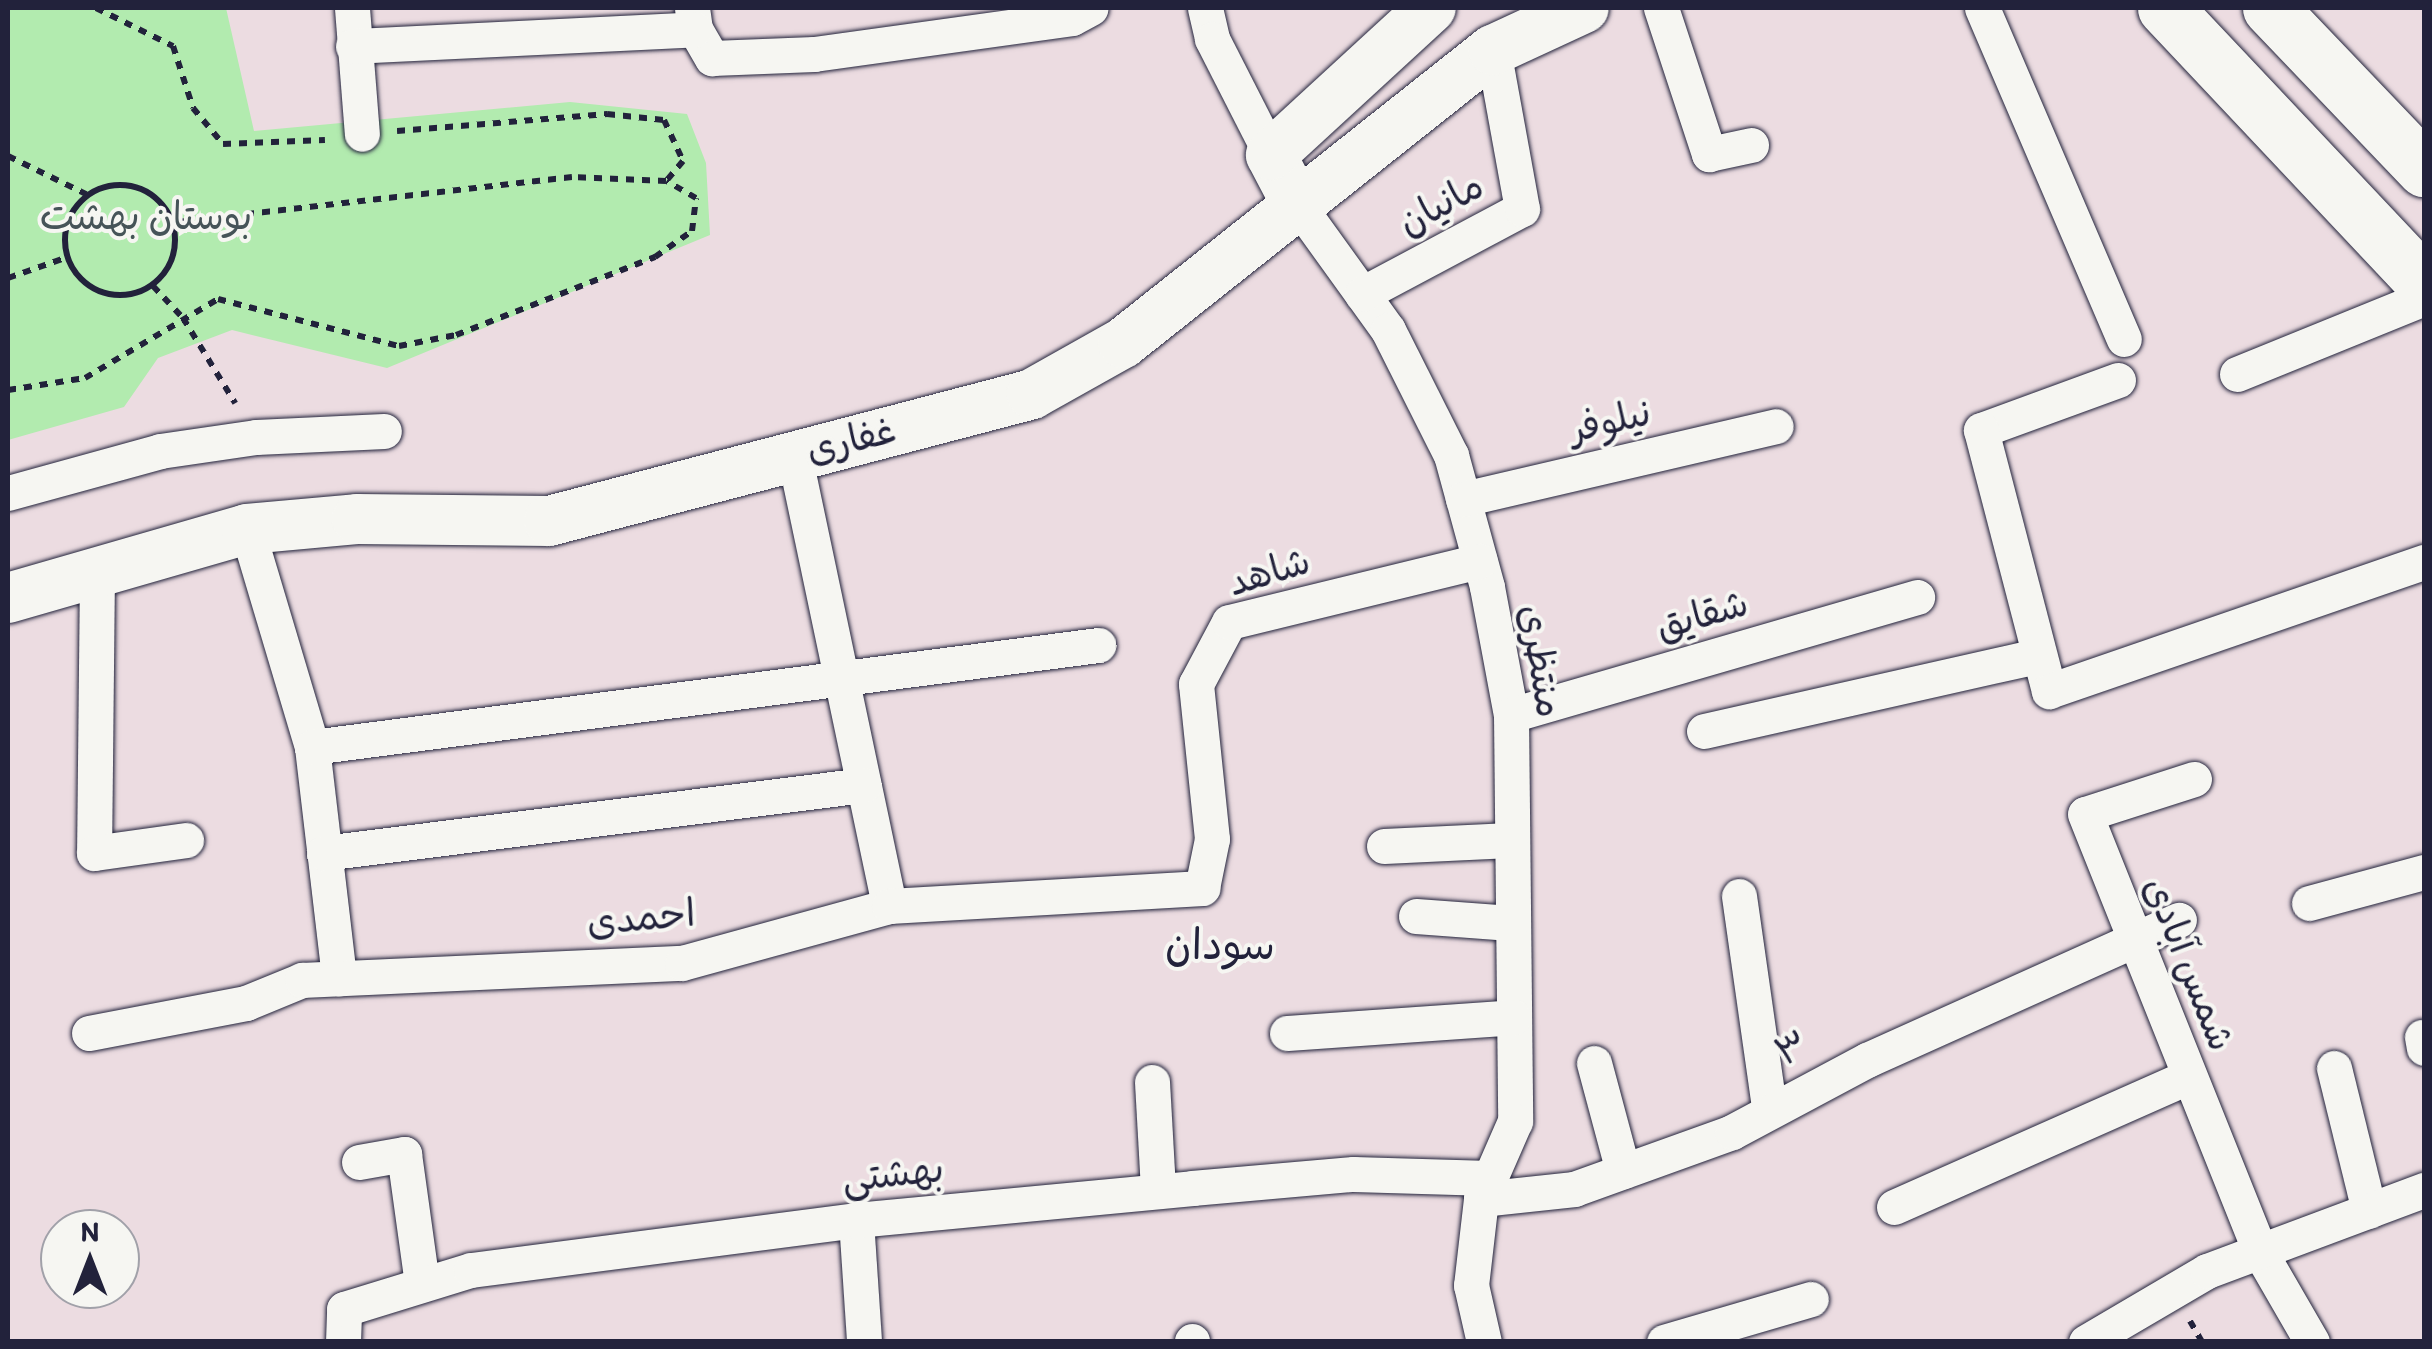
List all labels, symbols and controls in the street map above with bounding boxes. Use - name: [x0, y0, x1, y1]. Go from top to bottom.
- street label: مانیان: [1391, 163, 1491, 245]
- park label: بوستان بهشت: [40, 194, 252, 240]
- street label: نیلوفر: [1565, 390, 1655, 452]
- street label: غفاری: [802, 407, 900, 473]
- street label: شاهد: [1222, 538, 1316, 606]
- street label: شقایق: [1651, 580, 1753, 650]
- street label: منتظری: [1510, 601, 1572, 721]
- street label: شمس آبادی: [2134, 871, 2244, 1057]
- street label: احمدی: [585, 891, 697, 945]
- district label: سودان: [1165, 920, 1275, 970]
- street label: ۳: [1768, 1022, 1816, 1076]
- street label: بهشتی: [840, 1146, 946, 1202]
- north arrow: [40, 1209, 140, 1309]
- text: N: [81, 1214, 99, 1248]

